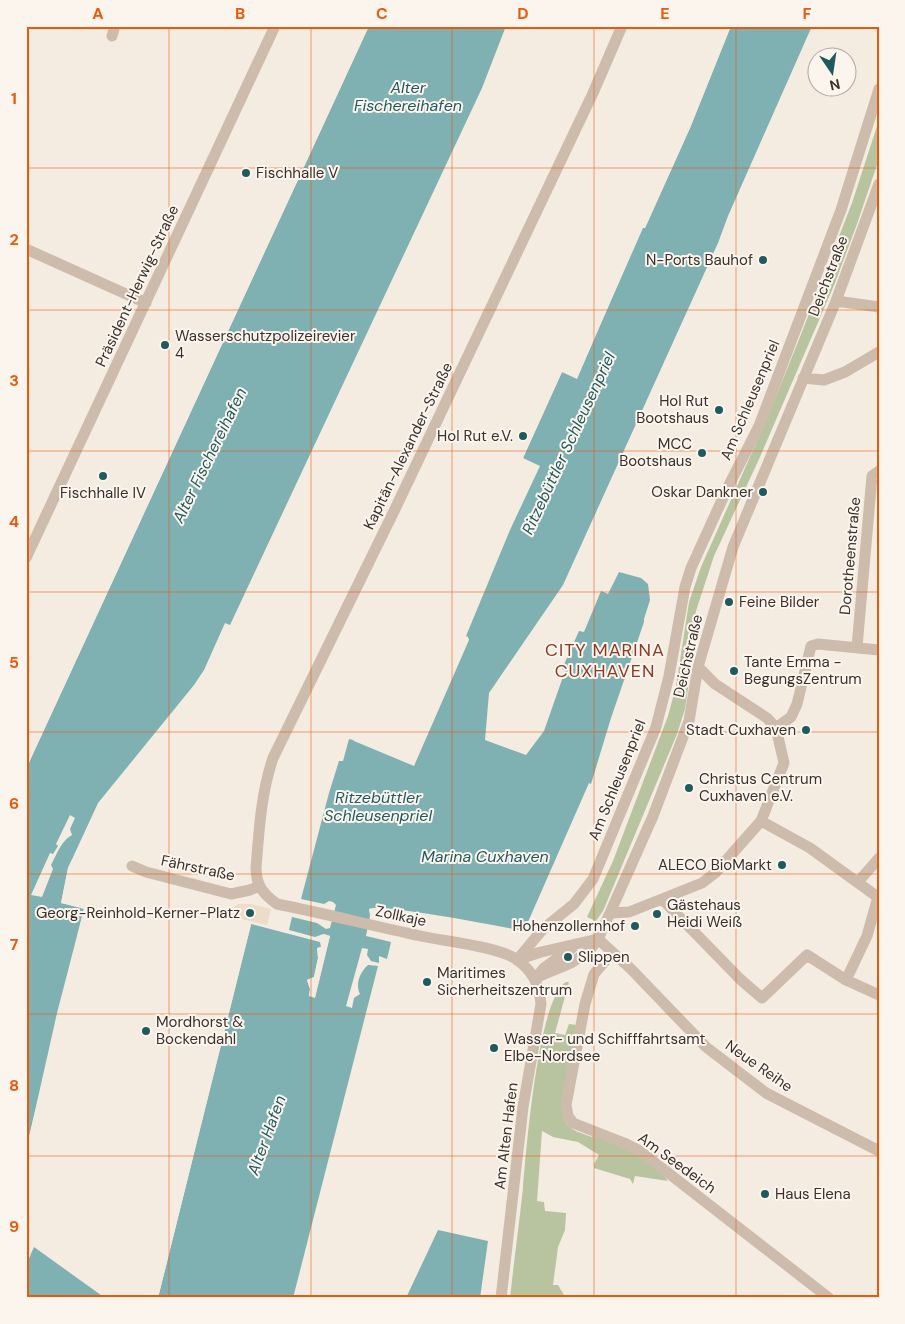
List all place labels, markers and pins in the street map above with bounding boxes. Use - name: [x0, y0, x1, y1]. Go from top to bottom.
- place label: Fischhalle V: [256, 163, 338, 183]
- marker: Fischhalle V: [240, 167, 252, 179]
- place label: N-Ports Bauhof: [646, 250, 753, 270]
- marker: N-Ports Bauhof: [757, 254, 769, 266]
- place label: Wasserschutzpolizeirevier 4: [175, 326, 356, 363]
- marker: Wasserschutzpolizeirevier 4: [159, 339, 171, 351]
- place label: Hol Rut Bootshaus: [636, 391, 709, 428]
- marker: Hol Rut Bootshaus: [713, 404, 725, 416]
- place label: Hol Rut e.V.: [437, 426, 513, 446]
- marker: Hol Rut e.V.: [517, 430, 529, 442]
- place label: MCC Bootshaus: [619, 434, 692, 471]
- marker: MCC Bootshaus: [696, 447, 708, 459]
- marker: Fischhalle IV: [97, 470, 109, 482]
- place label: Oskar Dankner: [651, 482, 753, 502]
- place label: Fischhalle IV: [60, 483, 146, 503]
- marker: Oskar Dankner: [757, 486, 769, 498]
- place label: Feine Bilder: [739, 592, 820, 612]
- marker: Feine Bilder: [723, 596, 735, 608]
- place label: Tante Emma - BegungsZentrum: [744, 652, 862, 689]
- marker: Tante Emma - BegungsZentrum: [728, 665, 740, 677]
- place label: Stadt Cuxhaven: [686, 720, 796, 740]
- marker: Stadt Cuxhaven: [800, 724, 812, 736]
- place label: Christus Centrum Cuxhaven e.V.: [699, 769, 822, 806]
- marker: Christus Centrum Cuxhaven e.V.: [683, 782, 695, 794]
- place label: ALECO BioMarkt: [658, 855, 772, 875]
- marker: ALECO BioMarkt: [776, 859, 788, 871]
- place label: Gästehaus Heidi Weiß: [667, 895, 742, 932]
- place label: Georg-Reinhold-Kerner-Platz: [36, 903, 240, 923]
- marker: Georg-Reinhold-Kerner-Platz: [244, 907, 256, 919]
- marker: Gästehaus Heidi Weiß: [651, 908, 663, 920]
- place label: Hohenzollernhof: [512, 916, 625, 936]
- marker: Hohenzollernhof: [629, 920, 641, 932]
- place label: Slippen: [578, 947, 630, 967]
- marker: Slippen: [562, 951, 574, 963]
- place label: Maritimes Sicherheitszentrum: [437, 963, 572, 1000]
- marker: Maritimes Sicherheitszentrum: [421, 976, 433, 988]
- place label: Mordhorst & Bockendahl: [156, 1012, 243, 1049]
- marker: Mordhorst & Bockendahl: [140, 1025, 152, 1037]
- place label: Wasser- und Schifffahrtsamt Elbe-Nordsee: [504, 1029, 706, 1066]
- marker: Wasser- und Schifffahrtsamt Elbe-Nordsee: [488, 1042, 500, 1054]
- place label: Haus Elena: [775, 1184, 851, 1204]
- marker: Haus Elena: [759, 1188, 771, 1200]

